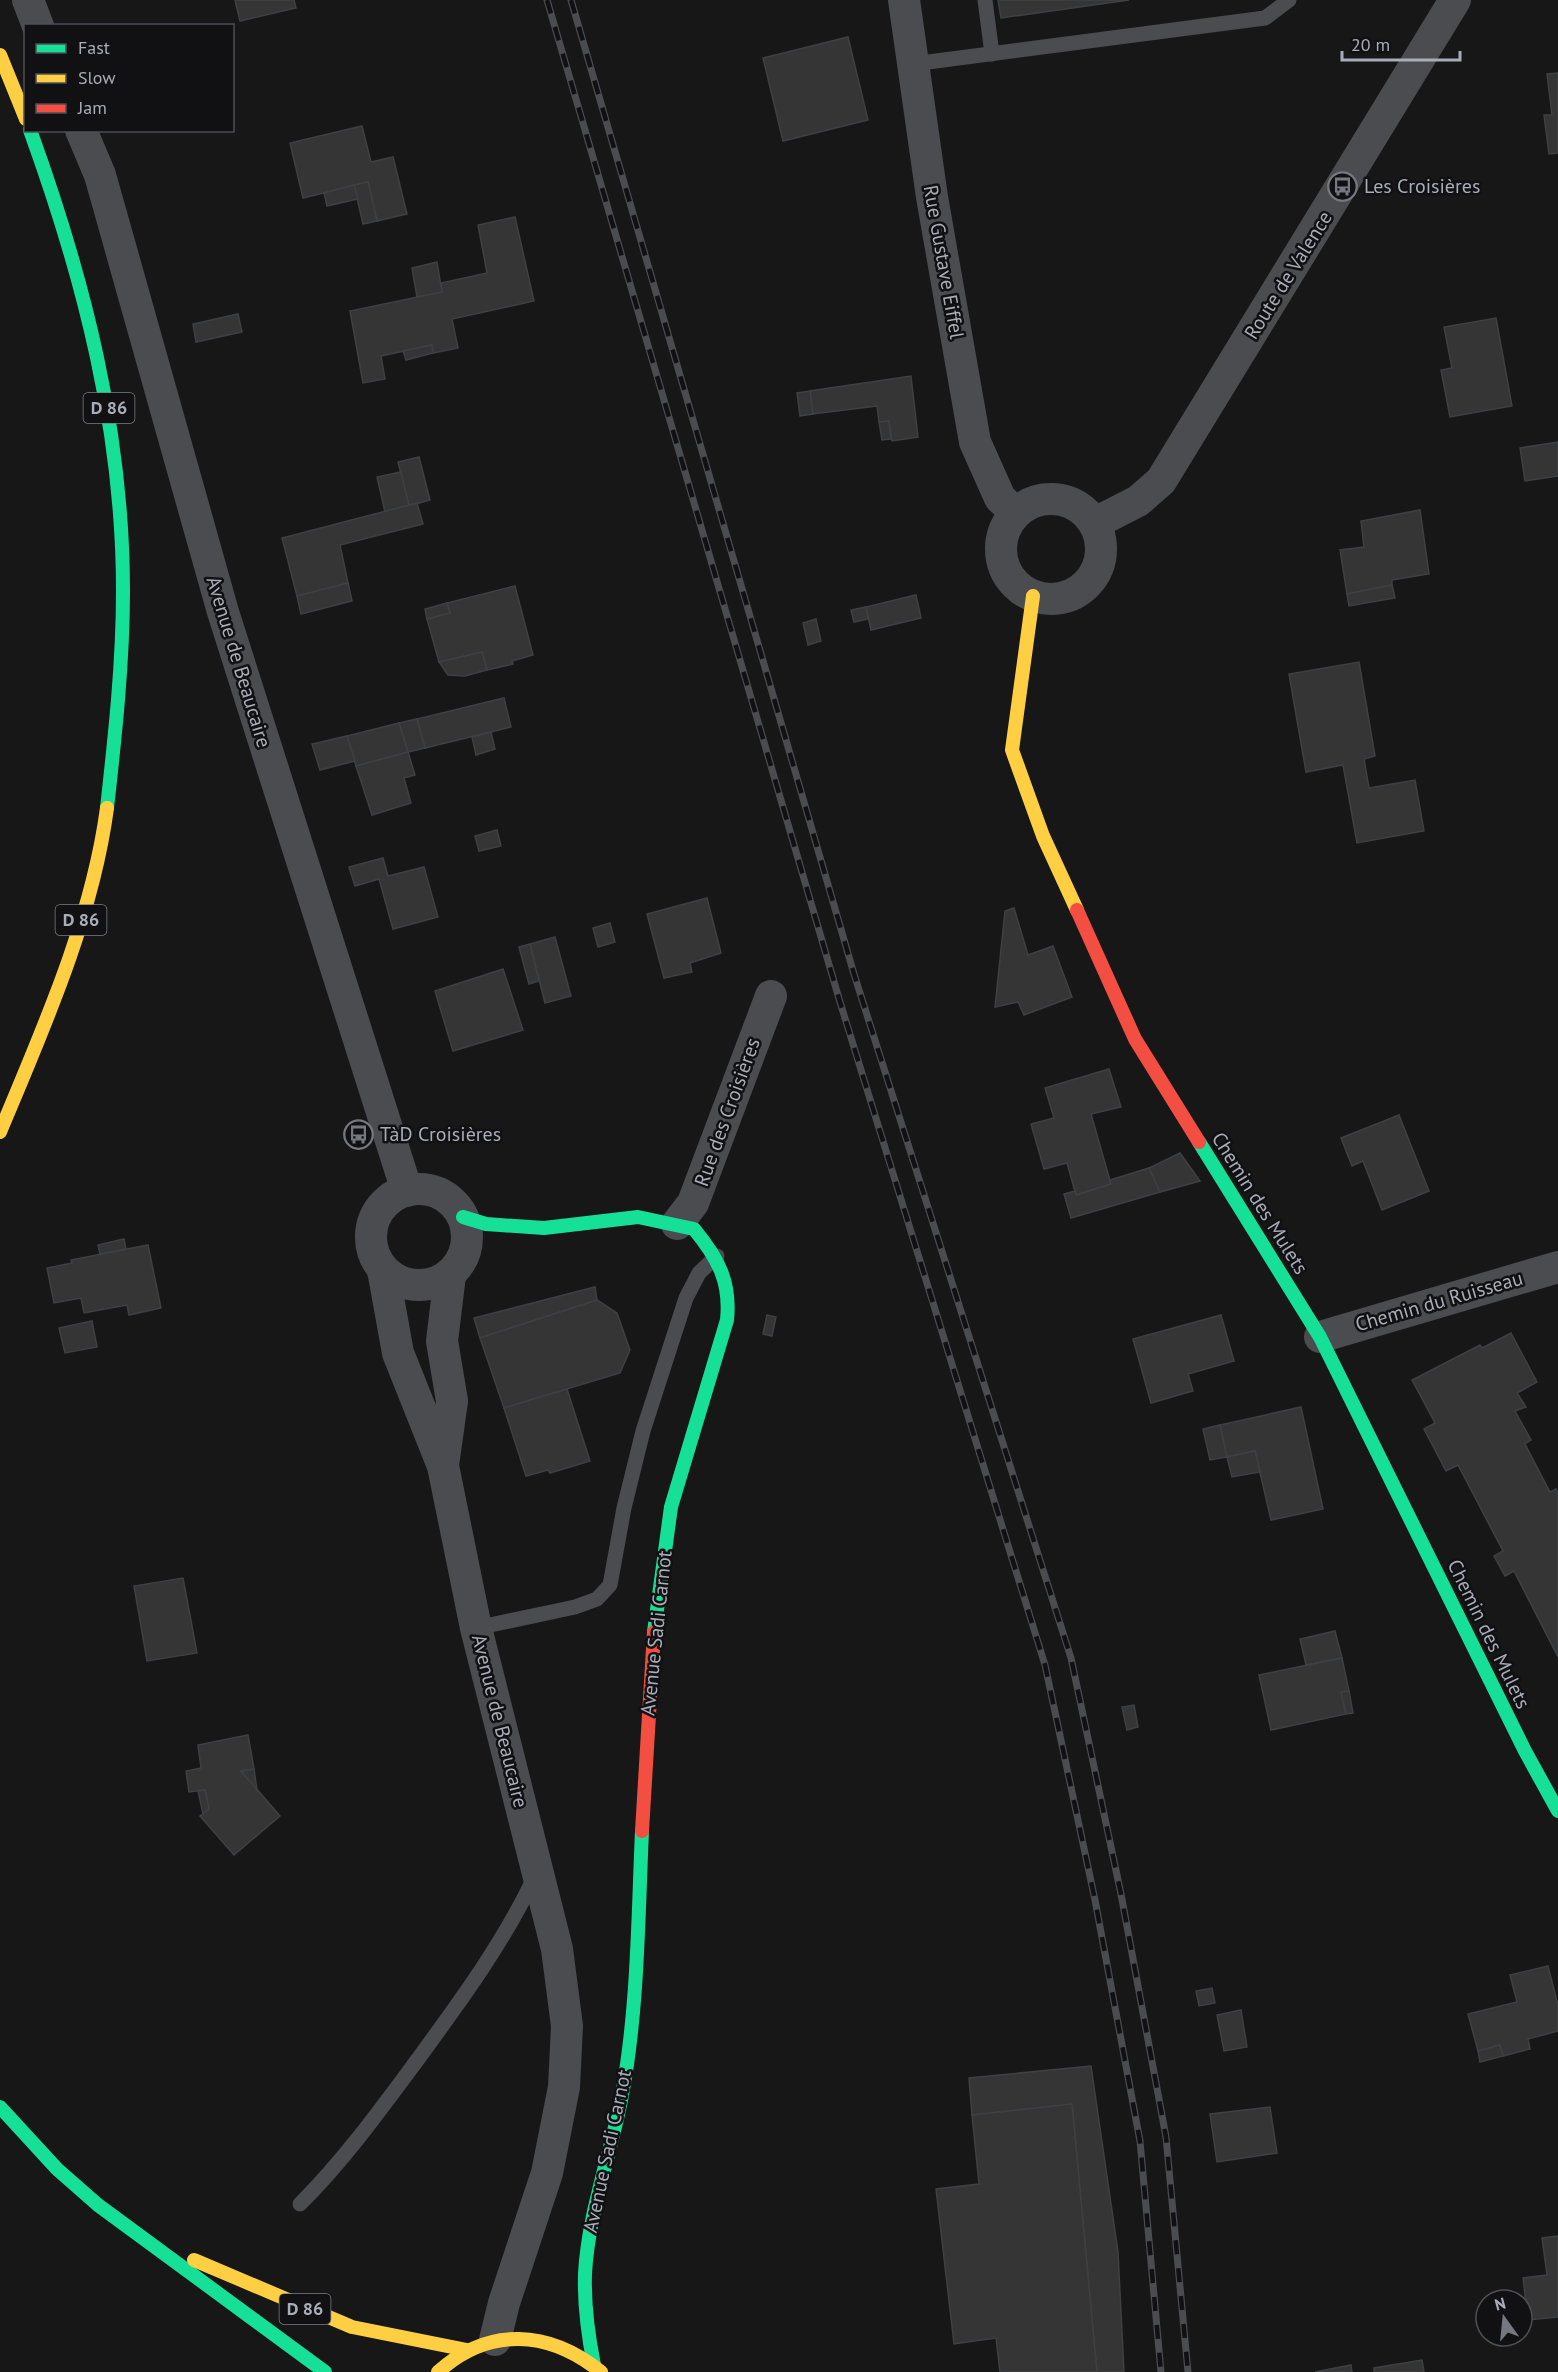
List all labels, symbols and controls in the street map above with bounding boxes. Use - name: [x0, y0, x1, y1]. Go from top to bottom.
- legend: [24, 24, 234, 132]
- scale bar: [1342, 24, 1460, 62]
- text: 20 m: [1351, 33, 1390, 56]
- text: Fast: [78, 36, 110, 59]
- text: Slow: [78, 66, 116, 89]
- text: Jam: [77, 96, 107, 119]
- bus stop icon: Les Croisières: [1327, 170, 1359, 202]
- place label: Les Croisières: [1364, 173, 1480, 199]
- street label: Rue Gustave Eiffel: [918, 183, 970, 341]
- street label: Route de Valence: [1238, 206, 1338, 344]
- road number: D 86: [84, 393, 134, 423]
- street label: Avenue de Beaucaire: [201, 573, 277, 751]
- road number: D 86: [56, 905, 106, 935]
- street label: Rue des Croisières: [688, 1034, 766, 1190]
- bus stop icon: TàD Croisières: [343, 1118, 375, 1150]
- place label: TàD Croisières: [380, 1121, 501, 1147]
- street label: Chemin des Mulets: [1206, 1127, 1314, 1279]
- street label: Chemin du Ruisseau: [1352, 1265, 1526, 1337]
- street label: Avenue Sadi Carnot: [634, 1549, 678, 1717]
- street label: Chemin des Mulets: [1442, 1555, 1536, 1713]
- street label: Avenue de Beaucaire: [466, 1632, 534, 1810]
- street label: Avenue Sadi Carnot: [577, 2067, 637, 2235]
- north arrow: [1474, 2288, 1534, 2348]
- text: N: [1492, 2292, 1508, 2315]
- road number: D 86: [280, 2294, 330, 2324]

